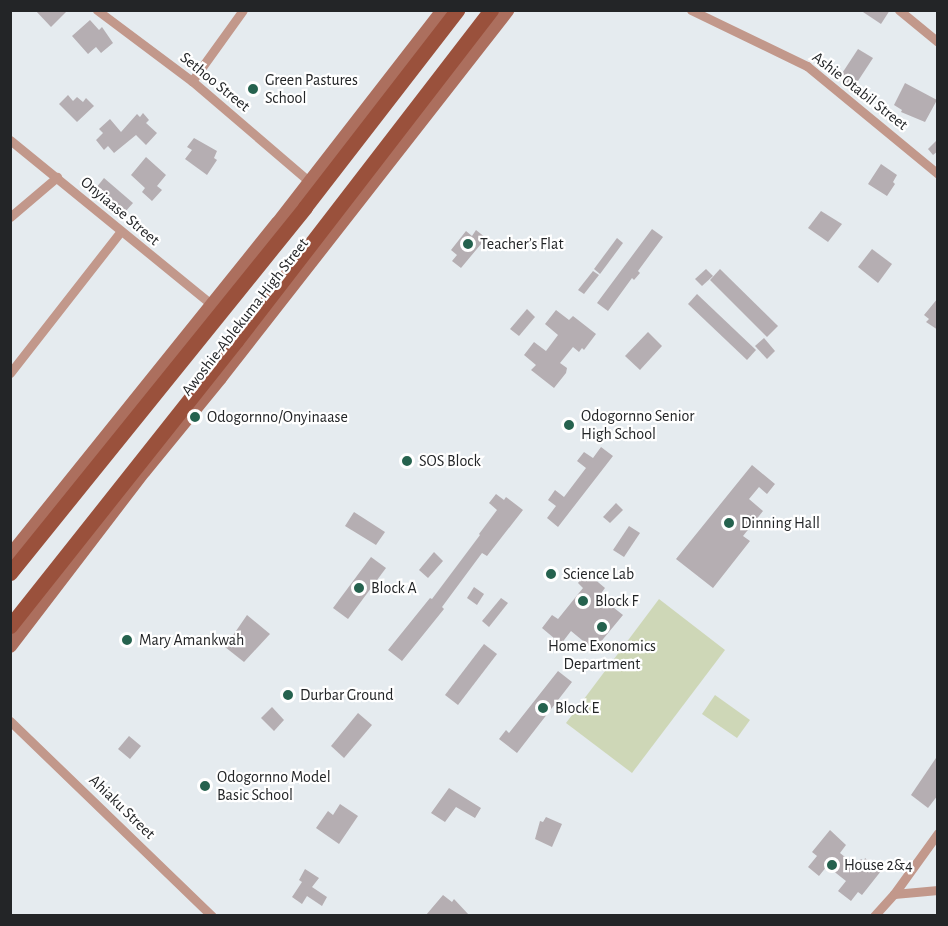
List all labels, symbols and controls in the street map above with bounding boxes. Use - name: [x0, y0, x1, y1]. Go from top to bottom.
- street label: Sethoo Street: [176, 48, 254, 116]
- street label: Ashie Otabil Street: [808, 48, 912, 134]
- place label: Green Pastures School: [265, 70, 358, 108]
- marker: Green Pastures School: [246, 82, 260, 96]
- street label: Onyiaase Street: [77, 172, 163, 250]
- street label: Awoshie-Ablekuma High Street: [177, 234, 313, 400]
- place label: Teacher’s Flat: [480, 234, 563, 254]
- marker: Teacher’s Flat: [461, 237, 475, 251]
- place label: Odogornno Senior High School: [581, 406, 694, 444]
- place label: Odogornno/Onyinaase: [207, 407, 348, 427]
- marker: Odogornno/Onyinaase: [188, 410, 202, 424]
- marker: Odogornno Senior High School: [562, 418, 576, 432]
- place label: SOS Block: [419, 451, 481, 471]
- marker: SOS Block: [400, 454, 414, 468]
- place label: Dinning Hall: [741, 513, 820, 533]
- marker: Dinning Hall: [722, 516, 736, 530]
- place label: Science Lab: [563, 564, 634, 584]
- marker: Science Lab: [544, 567, 558, 581]
- place label: Block A: [371, 578, 417, 598]
- marker: Block A: [352, 581, 366, 595]
- place label: Block F: [595, 591, 638, 611]
- marker: Block F: [576, 594, 590, 608]
- marker: Home Exonomics Department: [595, 620, 609, 634]
- place label: Mary Amankwah: [139, 630, 244, 650]
- marker: Mary Amankwah: [120, 633, 134, 647]
- place label: Home Exonomics Department: [548, 636, 656, 674]
- place label: Durbar Ground: [300, 685, 394, 705]
- marker: Durbar Ground: [281, 688, 295, 702]
- place label: Block E: [555, 698, 599, 718]
- marker: Block E: [536, 701, 550, 715]
- place label: Odogornno Model Basic School: [217, 767, 331, 805]
- street label: Ahiaku Street: [85, 771, 159, 843]
- marker: Odogornno Model Basic School: [198, 779, 212, 793]
- place label: House 2&4: [844, 855, 913, 875]
- marker: House 2&4: [825, 858, 839, 872]

